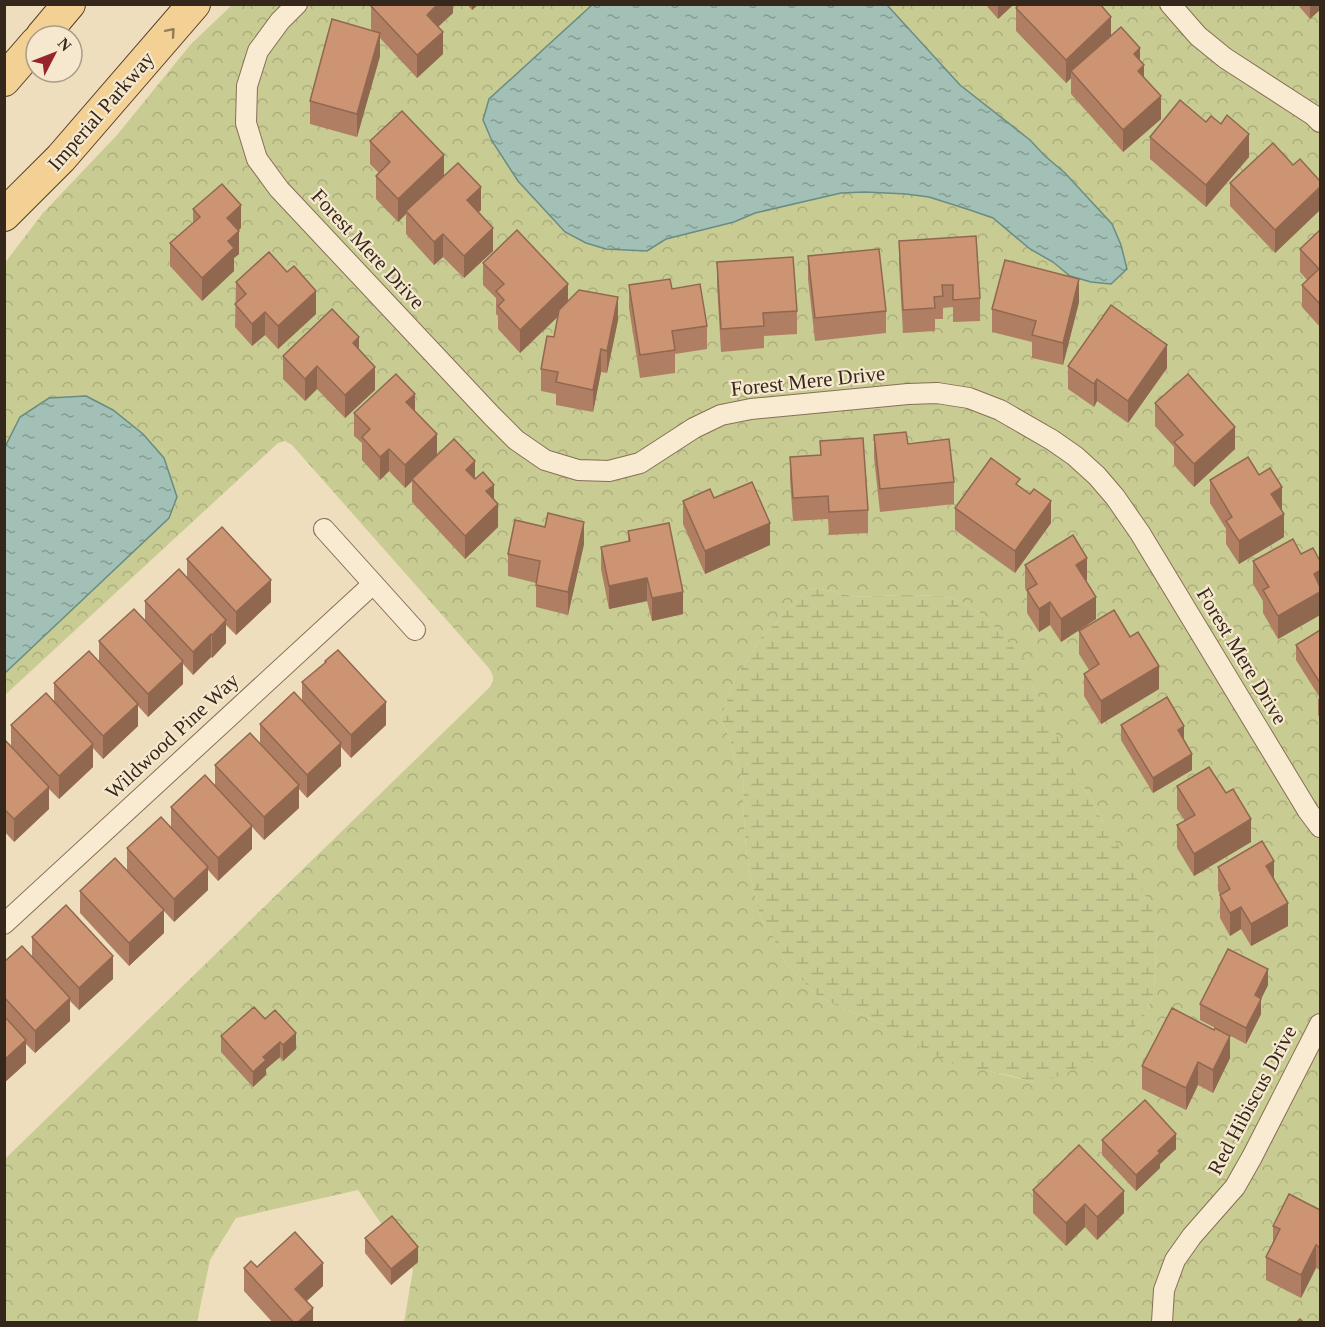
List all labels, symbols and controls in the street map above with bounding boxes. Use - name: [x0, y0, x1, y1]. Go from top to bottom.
- north arrow: [24, 24, 84, 84]
- one-way arrow: [163, 28, 174, 39]
- text: N: [55, 34, 75, 55]
- street label: Imperial Parkway: [43, 46, 160, 175]
- street label: Forest Mere Drive: [306, 184, 430, 314]
- street label: Forest Mere Drive: [730, 361, 886, 401]
- street label: Forest Mere Drive: [1192, 583, 1292, 729]
- street label: Wildwood Pine Way: [100, 668, 244, 804]
- street label: Red Hibiscus Drive: [1203, 1021, 1301, 1179]

